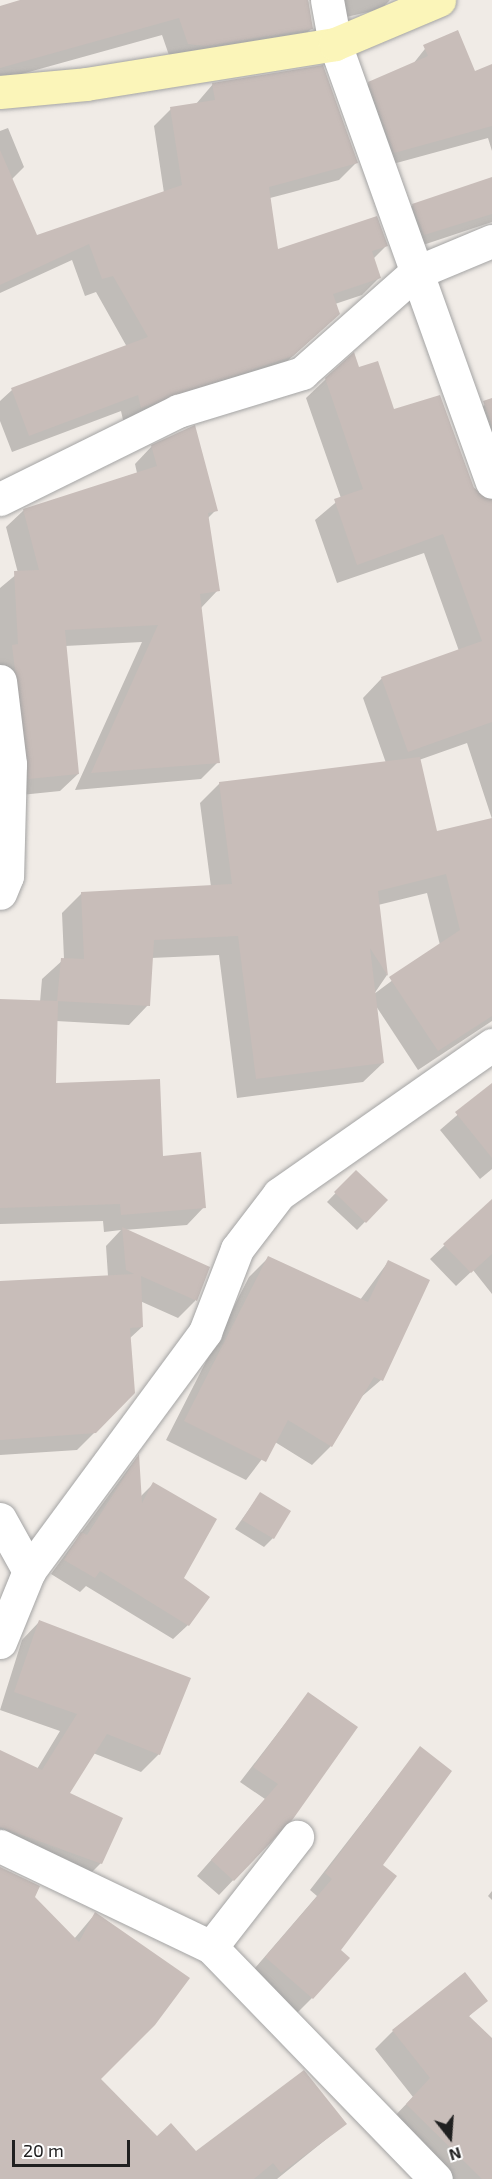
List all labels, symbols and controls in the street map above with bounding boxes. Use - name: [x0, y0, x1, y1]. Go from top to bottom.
- north arrow: [420, 2107, 480, 2167]
- scale bar: [15, 2128, 134, 2166]
- text: 20 m: [23, 2139, 64, 2161]
- text: N: [447, 2144, 464, 2165]

